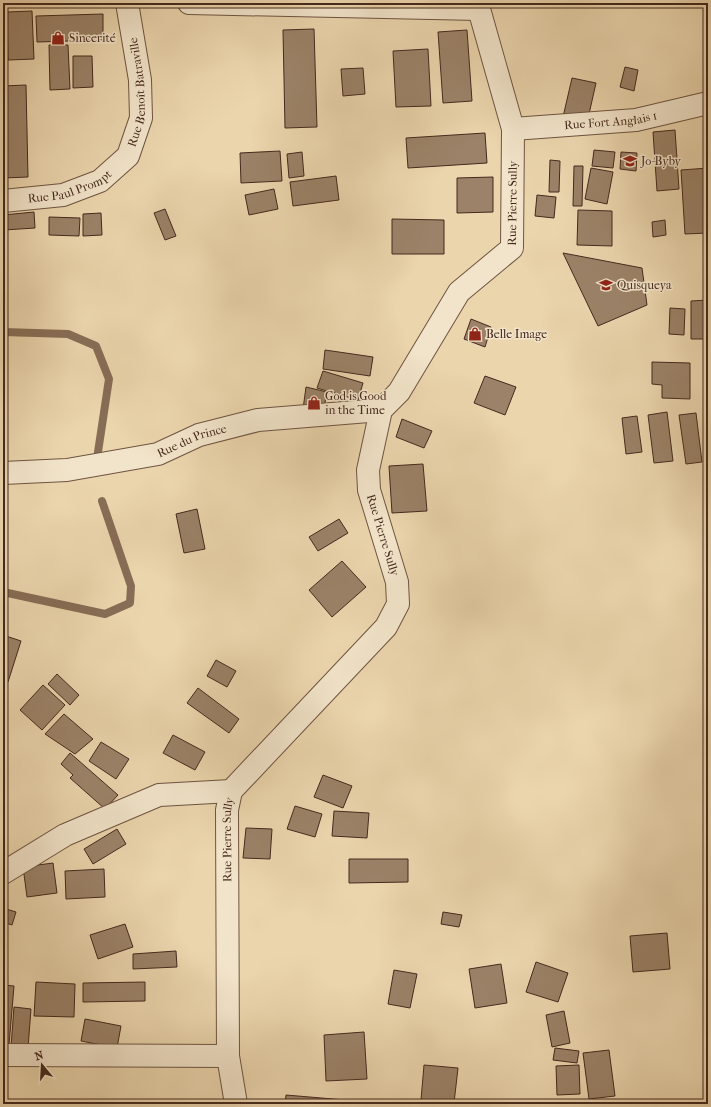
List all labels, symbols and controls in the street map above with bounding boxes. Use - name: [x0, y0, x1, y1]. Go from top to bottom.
- shop icon: Sincerité: [50, 30, 66, 46]
- place label: Sincerité: [69, 31, 116, 45]
- street label: Rue Benoît Batraville: [125, 36, 148, 149]
- street label: Rue Fort Anglais 1: [564, 108, 658, 132]
- school or university icon: Jo-Byby: [622, 153, 638, 169]
- place label: Jo-Byby: [640, 154, 682, 168]
- street label: Rue Pierre Sully: [505, 160, 520, 246]
- street label: Rue Paul Prompt: [27, 166, 115, 205]
- school or university icon: Quisqueya: [598, 277, 614, 293]
- place label: Quisqueya: [617, 278, 672, 292]
- shop icon: Belle Image: [467, 326, 483, 342]
- place label: Belle Image: [486, 327, 547, 341]
- place label: God is Good in the Time: [325, 389, 387, 417]
- shop icon: God is Good in the Time: [306, 395, 322, 411]
- street label: Rue du Prince: [155, 421, 228, 460]
- street label: Rue Pierre Sully: [364, 492, 402, 578]
- street label: Rue Pierre Sully: [220, 795, 237, 882]
- north arrow: [22, 1045, 62, 1085]
- text: N: [33, 1048, 46, 1063]

